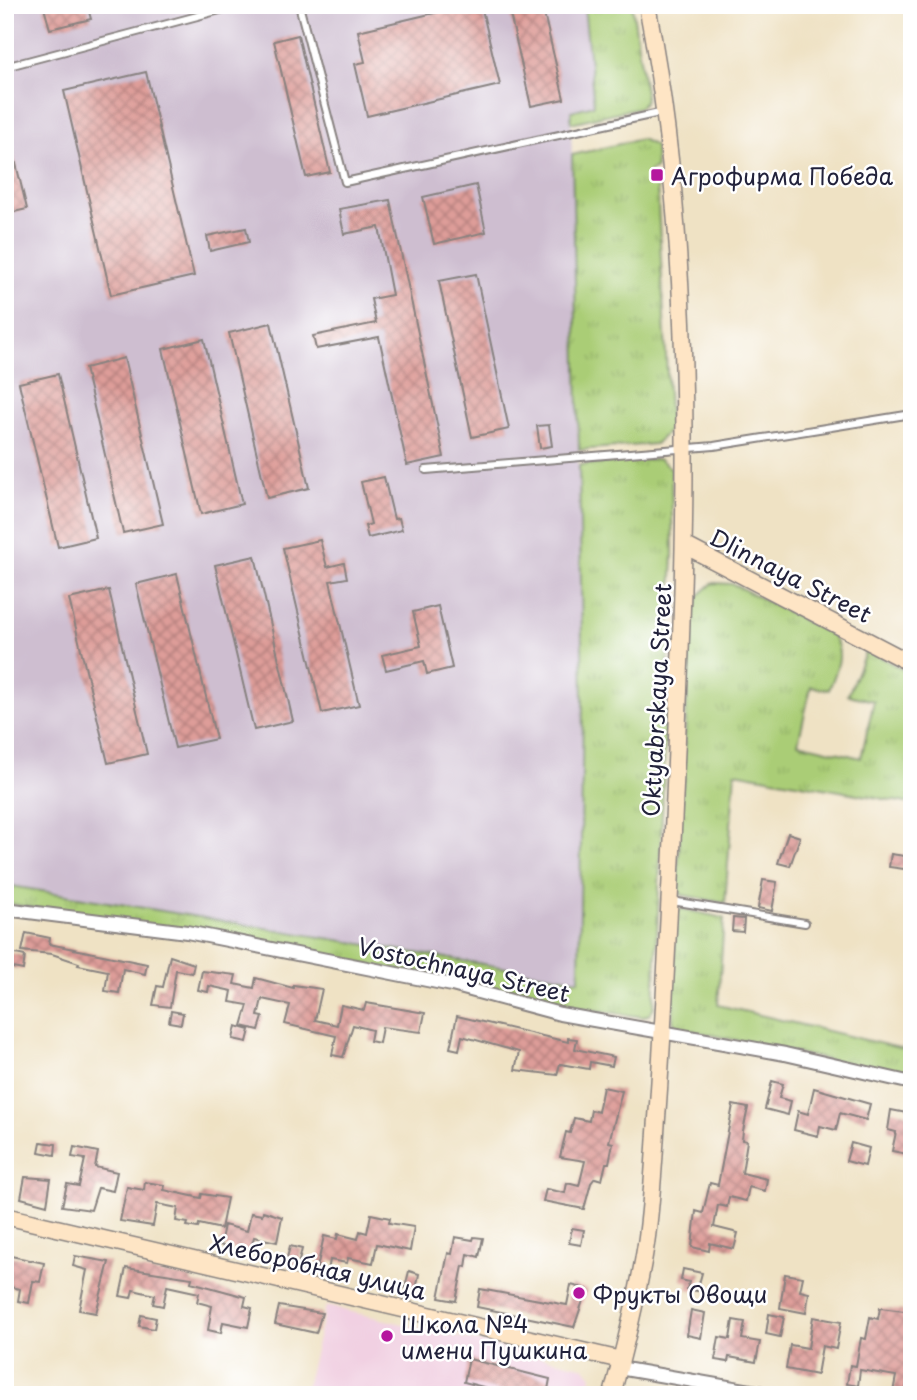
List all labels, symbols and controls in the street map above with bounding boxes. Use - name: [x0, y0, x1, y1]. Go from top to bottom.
- place label: Агрофирма Победа: [671, 158, 894, 193]
- marker: Агрофирма Победа: [649, 167, 665, 183]
- street label: Dlinnaya Street: [704, 519, 878, 631]
- street label: Oktyabrskaya Street: [632, 582, 680, 818]
- street label: Vostochnaya Street: [355, 928, 573, 1010]
- street label: Хлеборобная улица: [206, 1224, 430, 1308]
- place label: Фрукты Овощи: [593, 1276, 767, 1311]
- marker: Фрукты Овощи: [571, 1285, 587, 1301]
- place label: Школа №4 имени Пушкина: [401, 1306, 588, 1367]
- marker: Школа №4 имени Пушкина: [379, 1328, 395, 1344]

